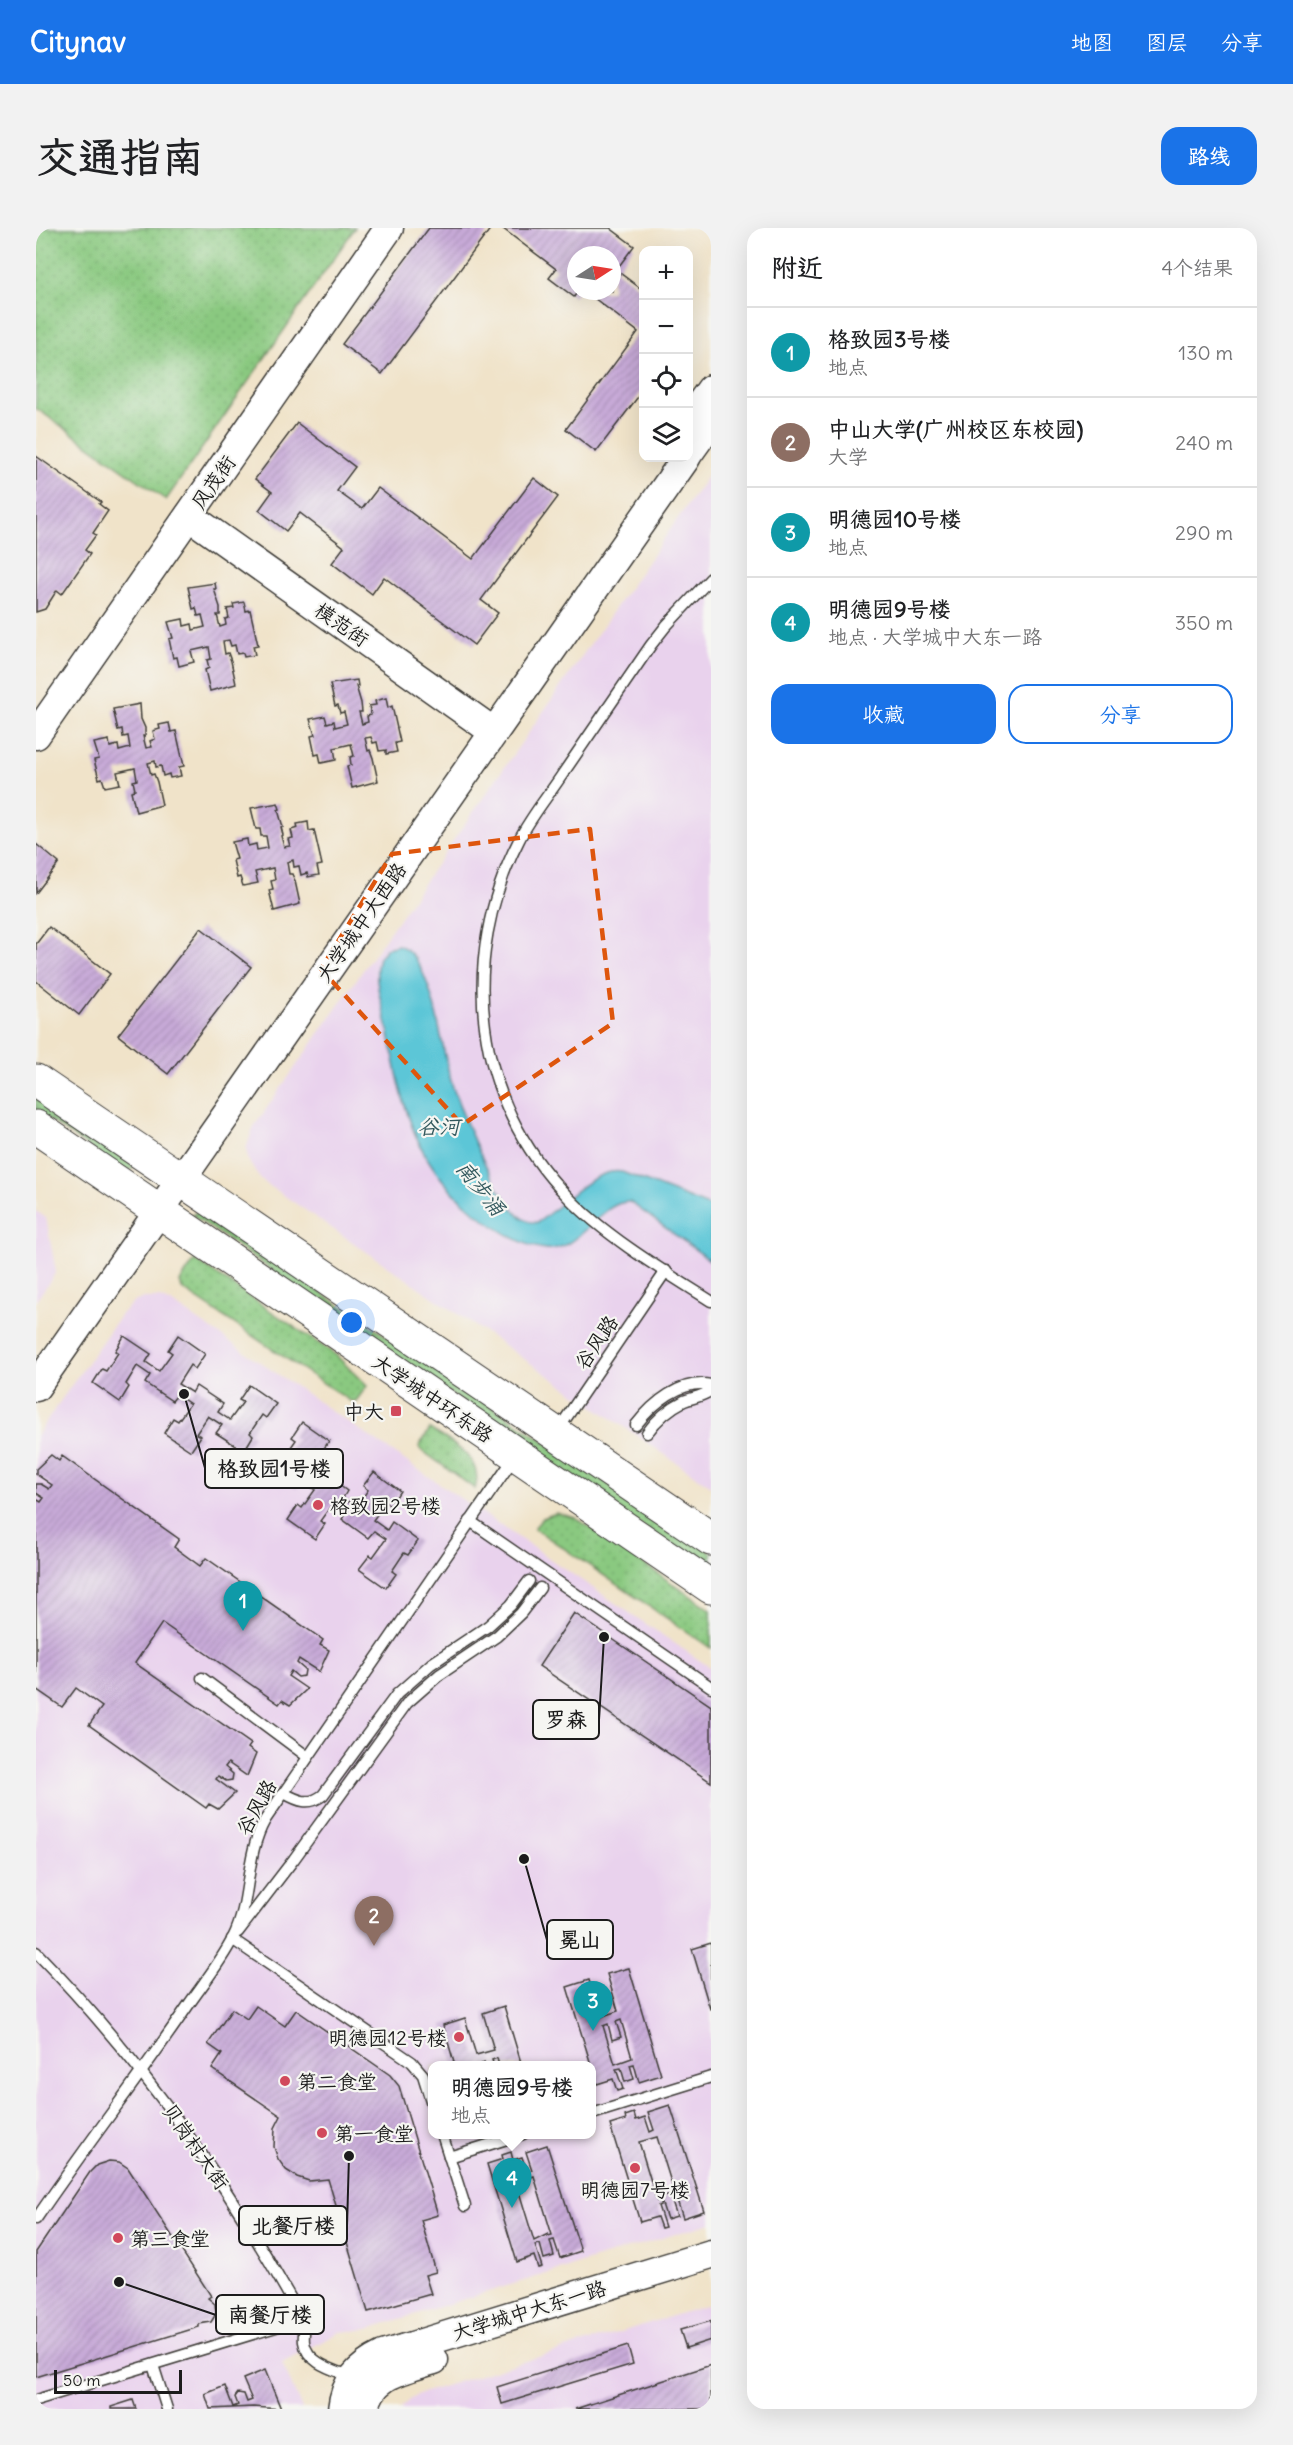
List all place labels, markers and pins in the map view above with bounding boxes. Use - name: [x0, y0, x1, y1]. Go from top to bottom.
- place label: 中大: [344, 1399, 384, 1424]
- marker: 中大: [389, 1404, 403, 1418]
- callout: 格致园1号楼: [205, 1449, 343, 1488]
- place label: 格致园2号楼: [330, 1493, 441, 1518]
- marker: 格致园2号楼: [311, 1498, 325, 1512]
- pin: 1: [224, 1582, 262, 1631]
- callout: 罗森: [533, 1700, 599, 1739]
- pin: 2: [354, 1896, 394, 1946]
- callout: 冕山: [547, 1920, 613, 1959]
- pin: 3: [574, 1982, 612, 2031]
- place label: 明德园12号楼: [328, 2025, 447, 2050]
- marker: 明德园12号楼: [452, 2030, 466, 2044]
- place label: 第二食堂: [297, 2069, 377, 2094]
- marker: 第二食堂: [278, 2074, 292, 2088]
- place label: 第一食堂: [334, 2121, 414, 2146]
- marker: 第一食堂: [315, 2126, 329, 2140]
- pin: 4: [492, 2158, 532, 2208]
- marker: 明德园7号楼: [628, 2161, 642, 2175]
- place label: 明德园7号楼: [580, 2177, 690, 2202]
- callout: 北餐厅楼: [239, 2206, 347, 2245]
- place label: 第三食堂: [130, 2226, 210, 2251]
- marker: 第三食堂: [111, 2231, 125, 2245]
- callout: 南餐厅楼: [216, 2295, 324, 2334]

